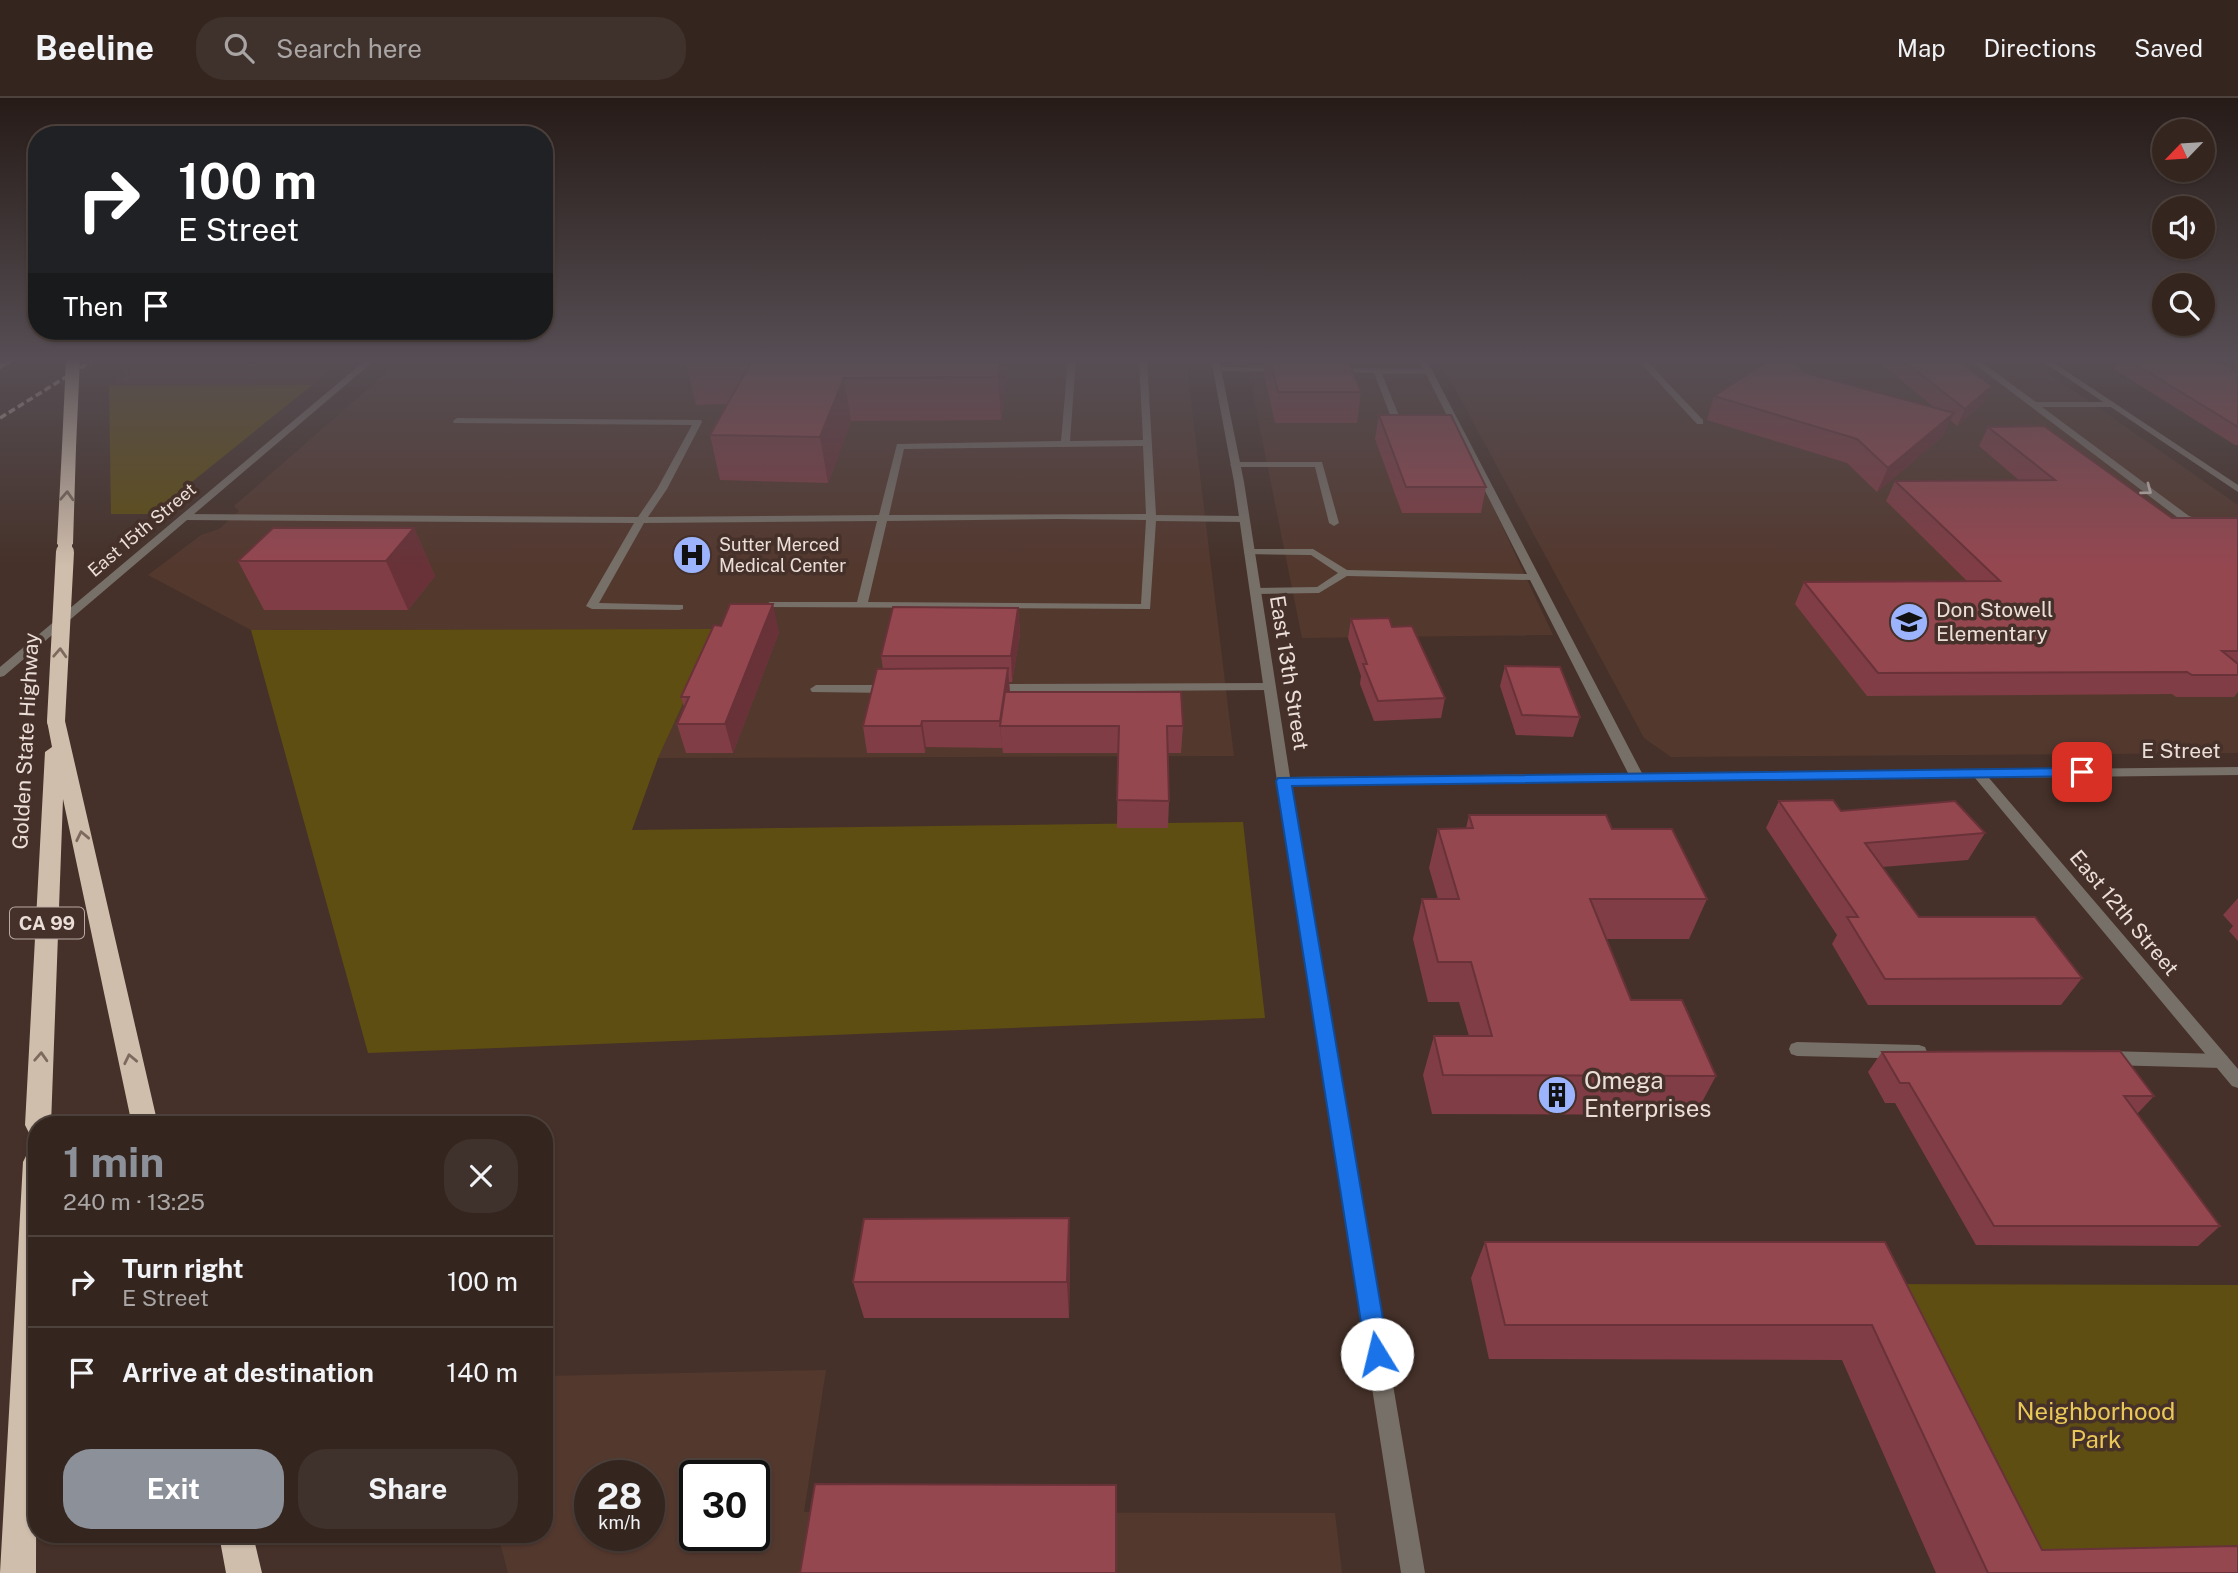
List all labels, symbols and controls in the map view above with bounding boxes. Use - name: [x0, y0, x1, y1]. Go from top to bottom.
- search box: [196, 17, 686, 80]
- text: Beeline: [35, 29, 154, 67]
- icon: search: [220, 29, 258, 67]
- text: Search here: [276, 33, 422, 64]
- text: Map: [1897, 34, 1946, 62]
- text: Directions: [1984, 34, 2096, 62]
- text: Saved: [2134, 34, 2203, 62]
- north arrow: [2152, 119, 2216, 182]
- map controls: [2152, 119, 2215, 336]
- text: 100 m: [178, 152, 317, 210]
- icon: right: [63, 154, 154, 245]
- button: sound: [2152, 196, 2215, 259]
- text: E Street: [178, 211, 299, 248]
- button: search: [2152, 273, 2215, 336]
- icon: arrive: [137, 287, 175, 325]
- text: Then: [63, 291, 123, 322]
- street label: East 15th Street: [83, 478, 200, 581]
- one-way arrow: [2139, 481, 2152, 494]
- one-way arrow: [60, 490, 75, 501]
- hospital icon: Sutter Merced Medical Center: [671, 534, 713, 576]
- place label: Sutter Merced Medical Center: [719, 534, 846, 576]
- street label: East 13th Street: [1265, 594, 1314, 752]
- place label: Don Stowell Elementary: [1936, 597, 2053, 646]
- school or university icon: Don Stowell Elementary: [1888, 601, 1930, 643]
- street label: Golden State Highway: [7, 632, 44, 850]
- one-way arrow: [52, 648, 67, 659]
- street label: E Street: [2141, 738, 2221, 763]
- pin: [2052, 742, 2112, 802]
- icon: arrive: [2063, 753, 2101, 791]
- one-way arrow: [75, 830, 90, 842]
- street label: East 12th Street: [2065, 845, 2184, 980]
- road number: CA 99: [10, 908, 84, 938]
- one-way arrow: [34, 1051, 49, 1062]
- one-way arrow: [124, 1053, 139, 1065]
- place label: Omega Enterprises: [1584, 1066, 1711, 1122]
- building icon: Omega Enterprises: [1536, 1074, 1578, 1116]
- text: 1 min: [63, 1137, 164, 1186]
- button: close: [444, 1139, 518, 1213]
- text: 240 m · 13:25: [63, 1188, 205, 1215]
- text: Turn right: [122, 1253, 244, 1284]
- icon: right: [63, 1263, 101, 1301]
- text: 100 m: [447, 1266, 518, 1297]
- text: E Street: [122, 1284, 209, 1311]
- position arrow: [1340, 1317, 1414, 1391]
- icon: arrive: [63, 1354, 101, 1392]
- text: Arrive at destination: [122, 1357, 374, 1388]
- text: 140 m: [446, 1357, 518, 1388]
- park label: Neighborhood Park: [2017, 1397, 2175, 1453]
- button: Exit: [63, 1449, 284, 1529]
- button: Share: [298, 1449, 518, 1529]
- speed limit sign: 30: [679, 1460, 770, 1551]
- text: 28: [597, 1476, 642, 1517]
- text: km/h: [598, 1512, 641, 1533]

